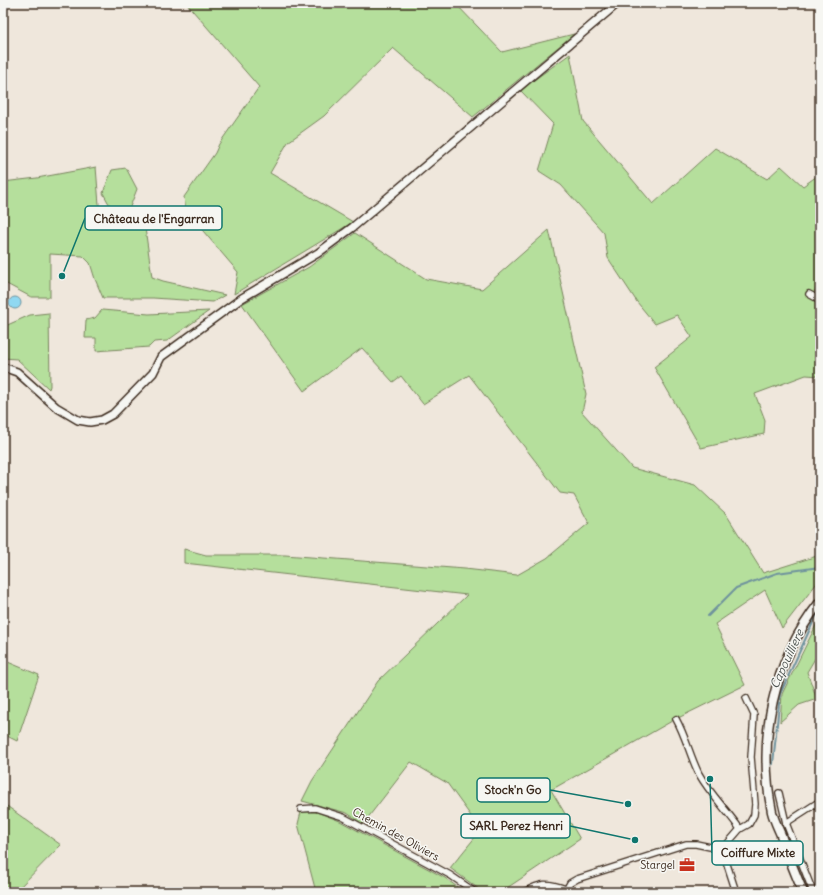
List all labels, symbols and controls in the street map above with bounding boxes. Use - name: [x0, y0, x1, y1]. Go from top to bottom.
- callout: Château de l'Engarran: [85, 206, 222, 230]
- text: Château de l'Engarran: [94, 211, 215, 227]
- water label: Capouilliere: [766, 625, 807, 691]
- callout: Stock'n Go: [477, 778, 550, 802]
- text: Stock'n Go: [485, 782, 542, 797]
- street label: Chemin des Oliviers: [350, 804, 442, 864]
- callout: SARL Perez Henri: [461, 814, 570, 838]
- text: SARL Perez Henri: [469, 818, 563, 833]
- callout: Coiffure Mixte: [712, 841, 803, 865]
- text: Coiffure Mixte: [721, 845, 796, 860]
- office icon: Stargel: [678, 856, 696, 874]
- place label: Stargel: [640, 858, 675, 872]

